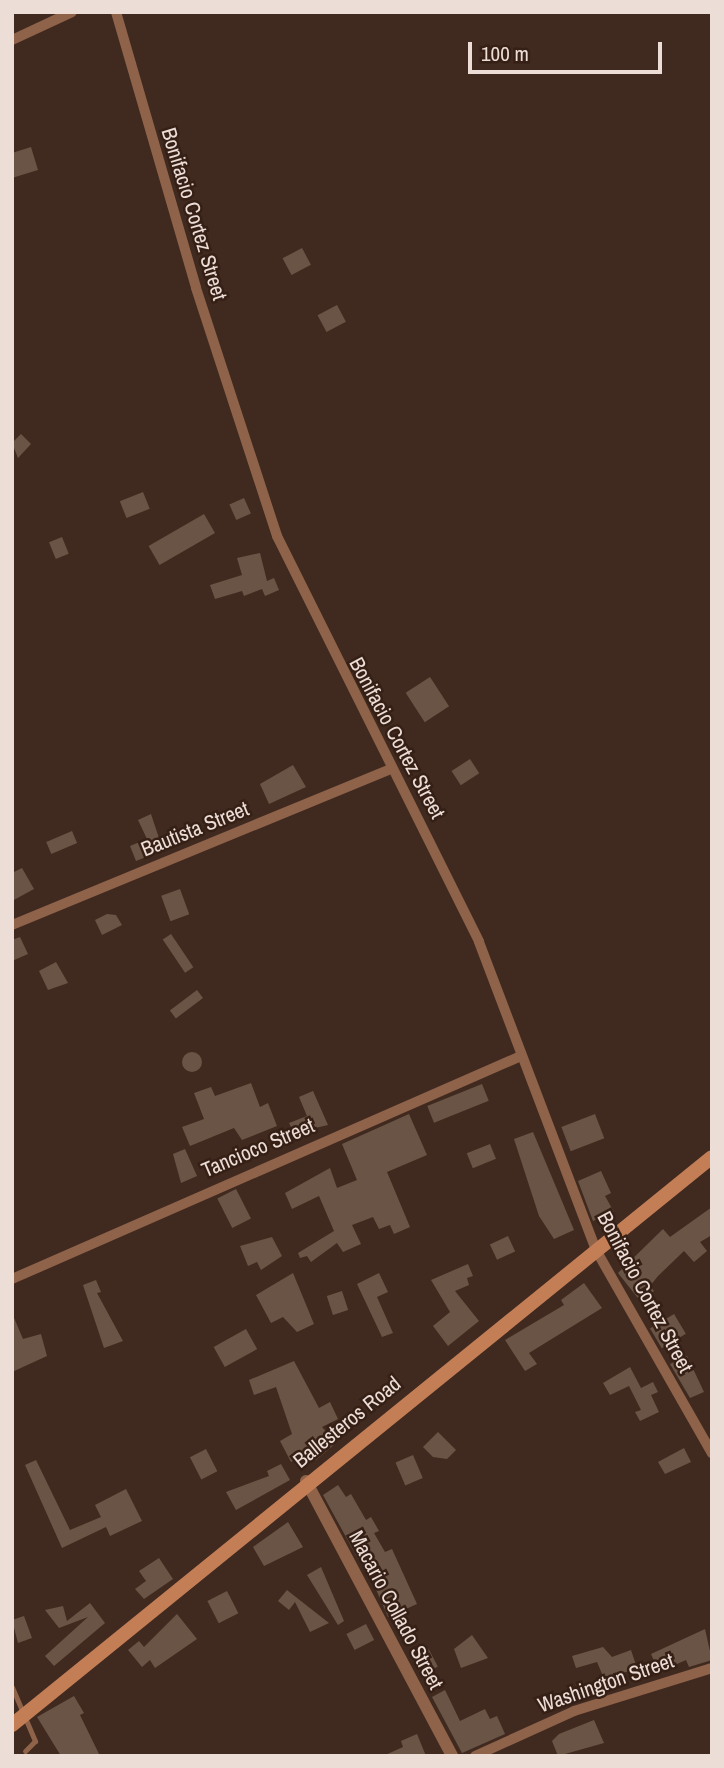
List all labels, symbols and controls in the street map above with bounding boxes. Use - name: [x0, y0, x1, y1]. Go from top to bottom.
- scale bar: [472, 28, 666, 72]
- text: 100 m: [481, 39, 529, 68]
- street label: Bonifacio Cortez Street: [156, 125, 232, 303]
- street label: Bonifacio Cortez Street: [344, 653, 450, 823]
- street label: Bautista Street: [137, 796, 253, 862]
- street label: Tancioco Street: [198, 1113, 318, 1183]
- street label: Bonifacio Cortez Street: [592, 1207, 698, 1377]
- street label: Ballesteros Road: [288, 1371, 406, 1473]
- street label: Macario Collado Street: [344, 1526, 448, 1694]
- street label: Washington Street: [535, 1648, 677, 1718]

